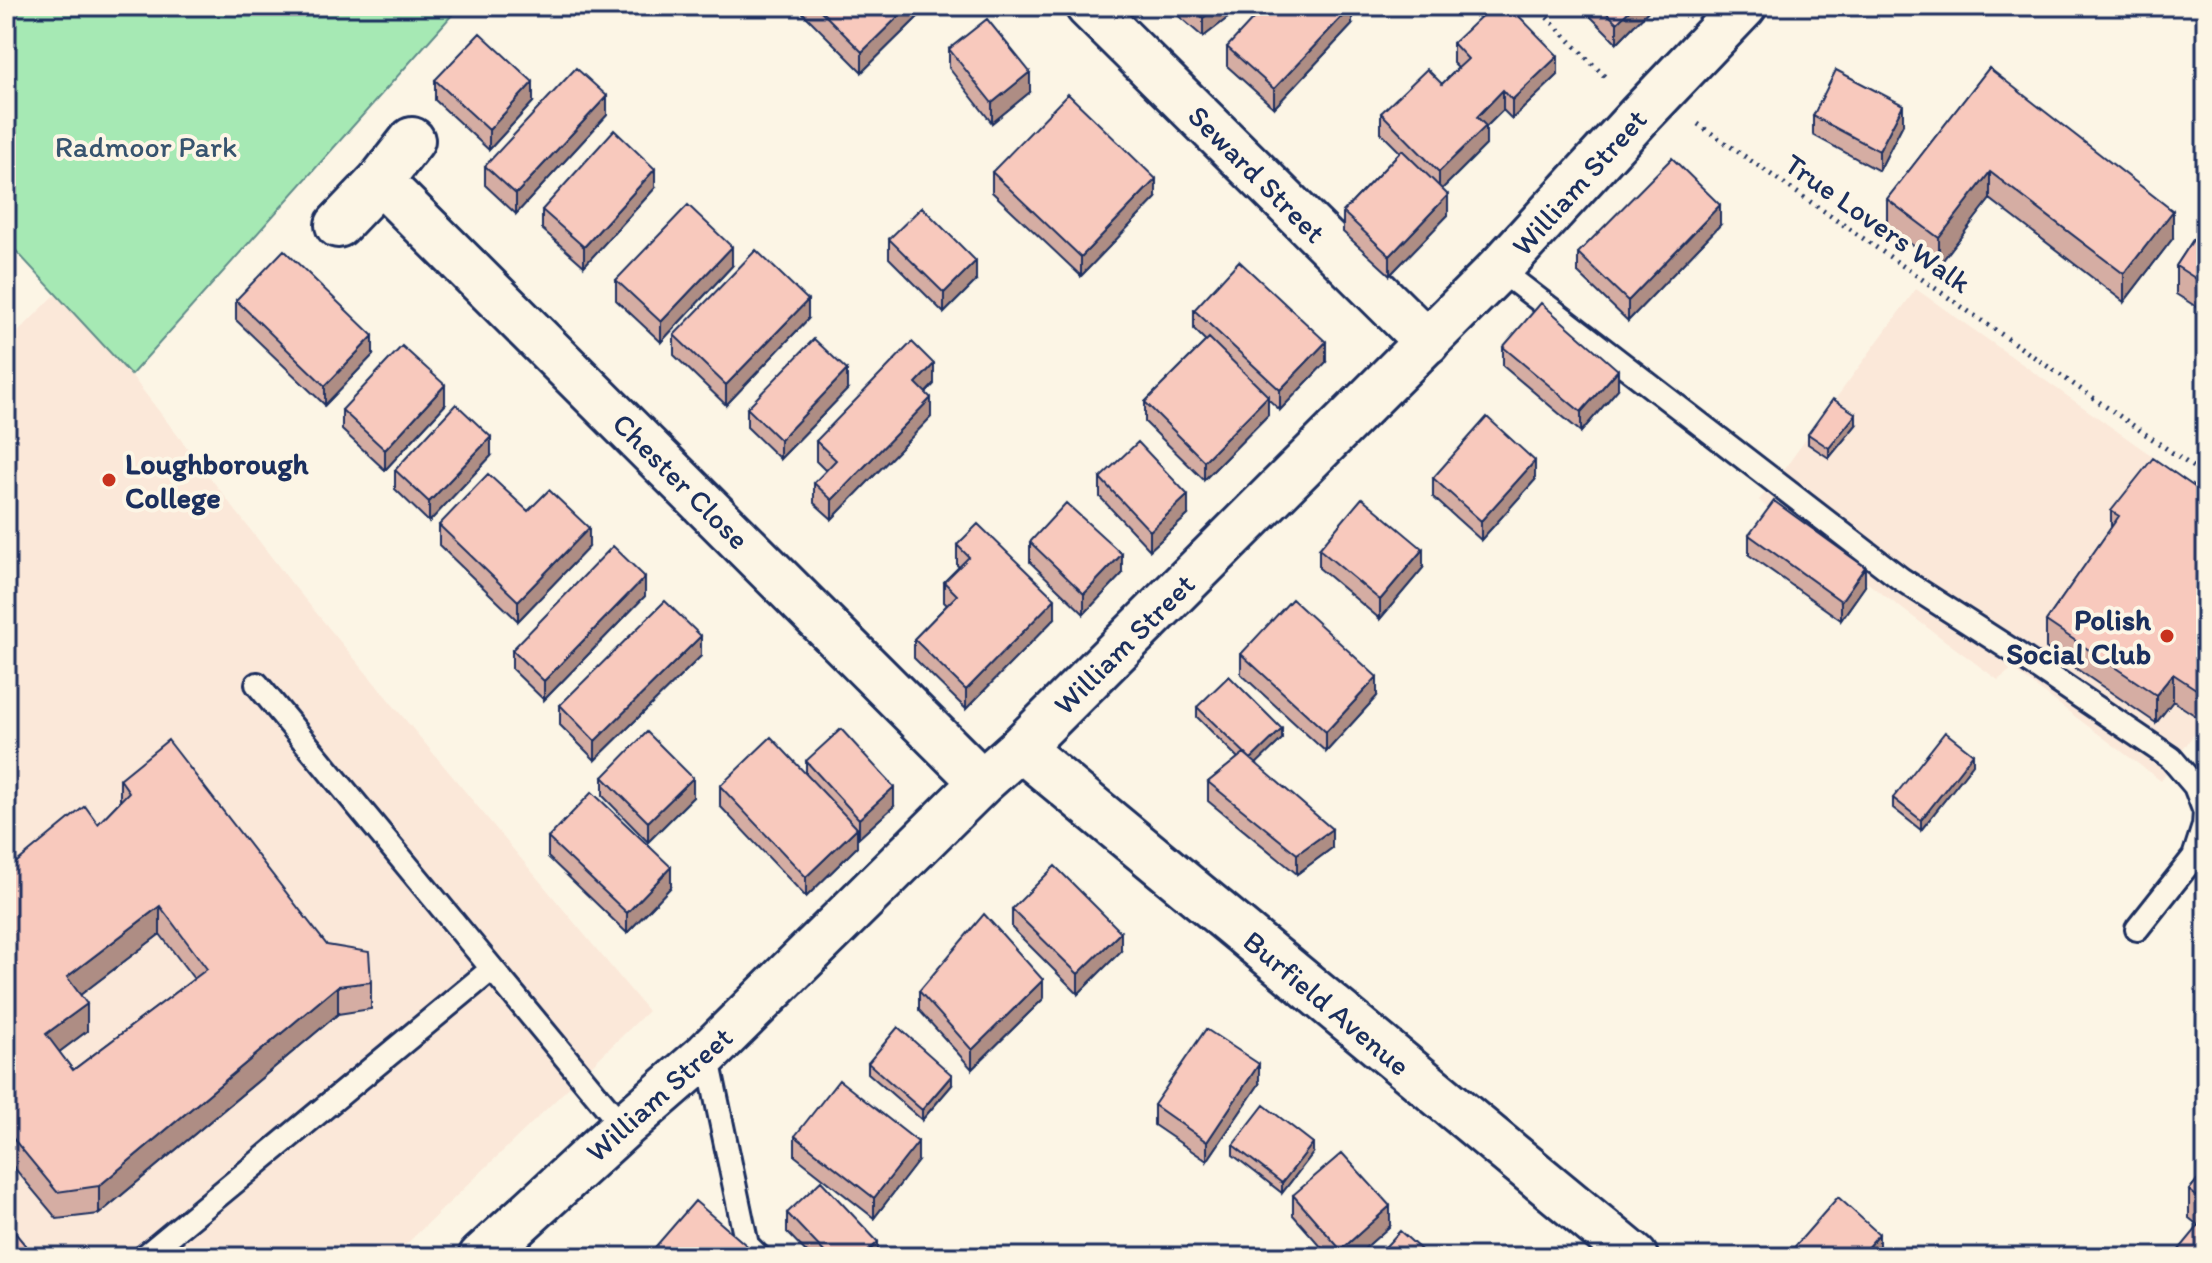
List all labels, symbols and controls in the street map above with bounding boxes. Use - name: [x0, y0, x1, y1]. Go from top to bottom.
- street label: Seward Street: [1180, 97, 1334, 251]
- street label: William Street: [1503, 101, 1655, 263]
- park label: Radmoor Park: [55, 128, 237, 165]
- street label: True Lovers Walk: [1778, 145, 1979, 301]
- street label: Chester Close: [605, 405, 757, 557]
- place label: Loughborough College: [125, 445, 309, 516]
- marker: Loughborough College: [100, 471, 118, 489]
- street label: William Street: [1046, 566, 1202, 722]
- place label: Polish Social Club: [2006, 601, 2152, 672]
- marker: Polish Social Club: [2158, 627, 2176, 645]
- street label: Burfield Avenue: [1236, 922, 1418, 1084]
- street label: William Street: [578, 1018, 740, 1170]

